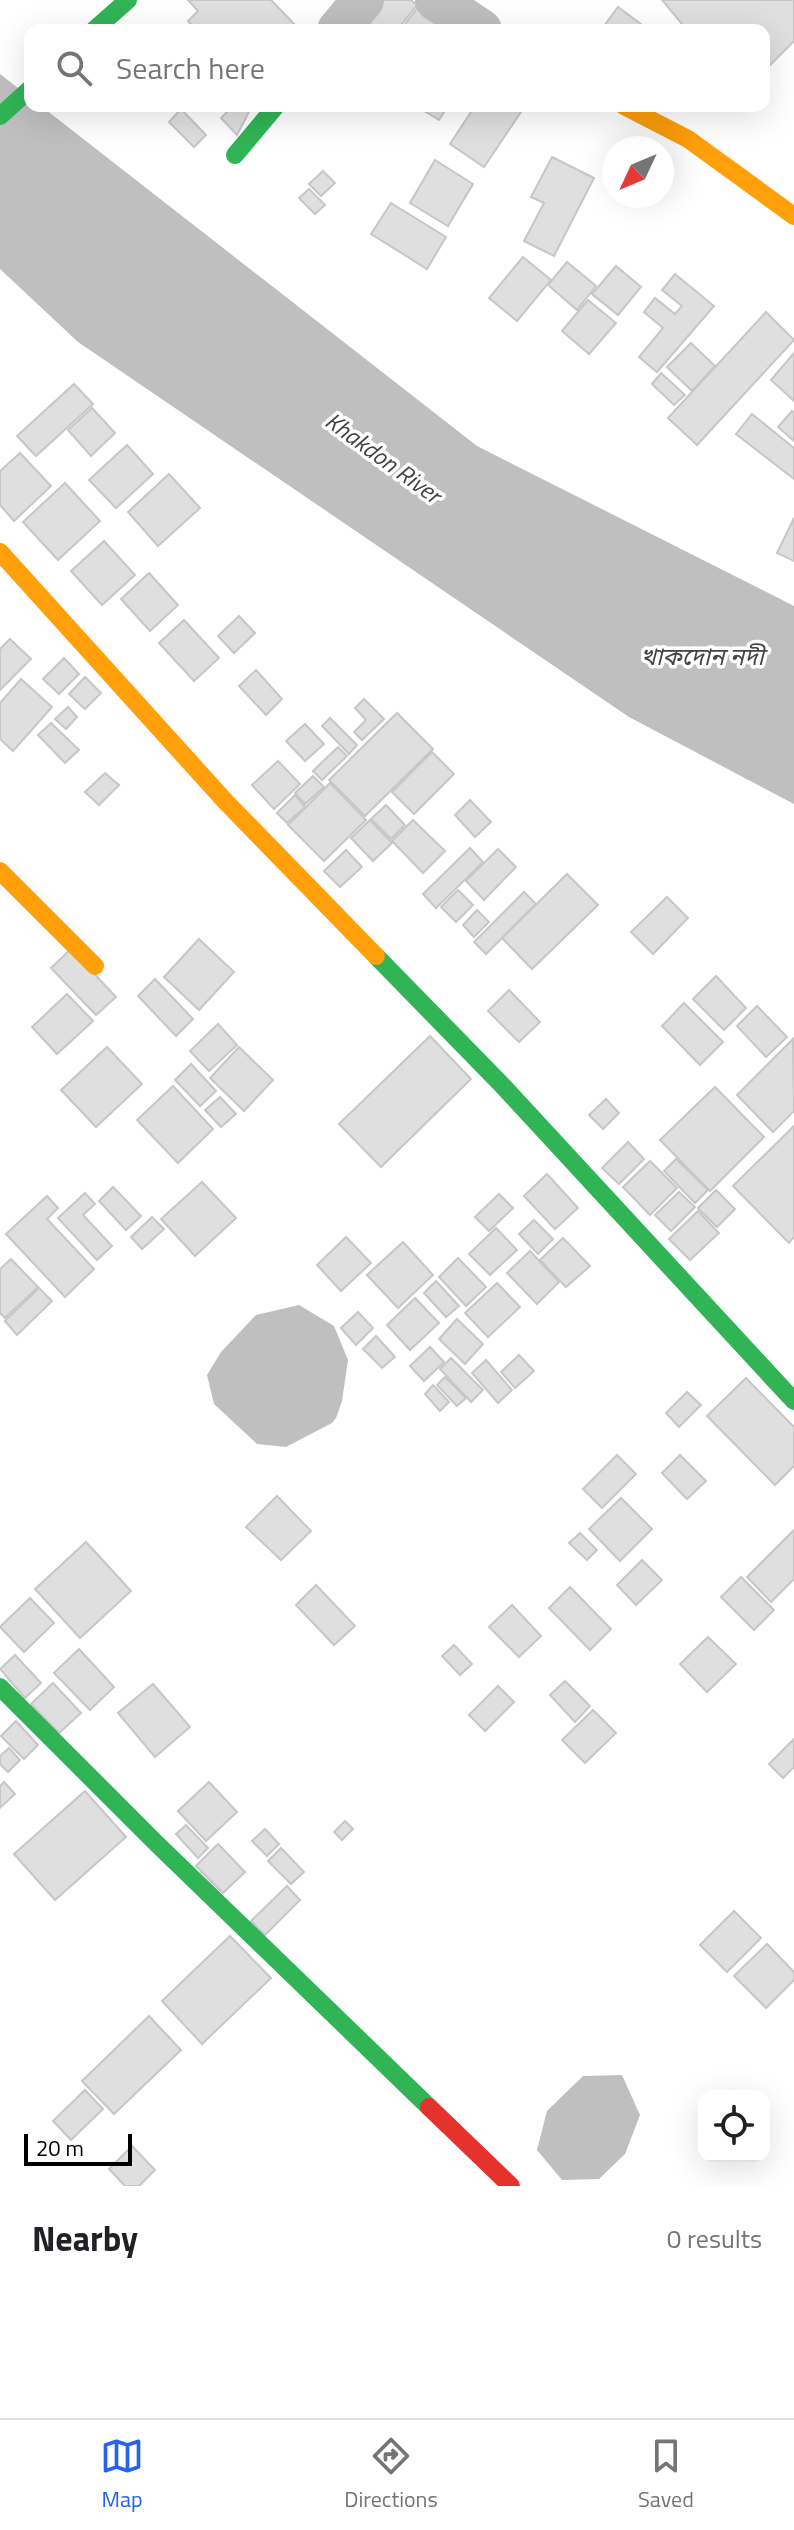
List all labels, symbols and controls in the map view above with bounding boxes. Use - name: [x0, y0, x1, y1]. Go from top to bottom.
- search box: [24, 24, 770, 112]
- text: Search here: [116, 45, 265, 91]
- icon: search: [52, 46, 96, 90]
- north arrow: [602, 136, 674, 208]
- water label: Khakdon River: [318, 403, 452, 514]
- water label: খাকদোন নদী: [640, 638, 768, 674]
- map controls: [698, 2090, 770, 2162]
- button: locate: [698, 2090, 770, 2162]
- scale bar: [24, 2130, 132, 2166]
- text: 20 m: [36, 2131, 84, 2165]
- text: Nearby: [32, 2212, 138, 2264]
- text: 0 results: [667, 2219, 762, 2258]
- tab: Map: [100, 2434, 144, 2516]
- tab: Directions: [344, 2434, 438, 2516]
- tab: Saved: [638, 2434, 694, 2516]

